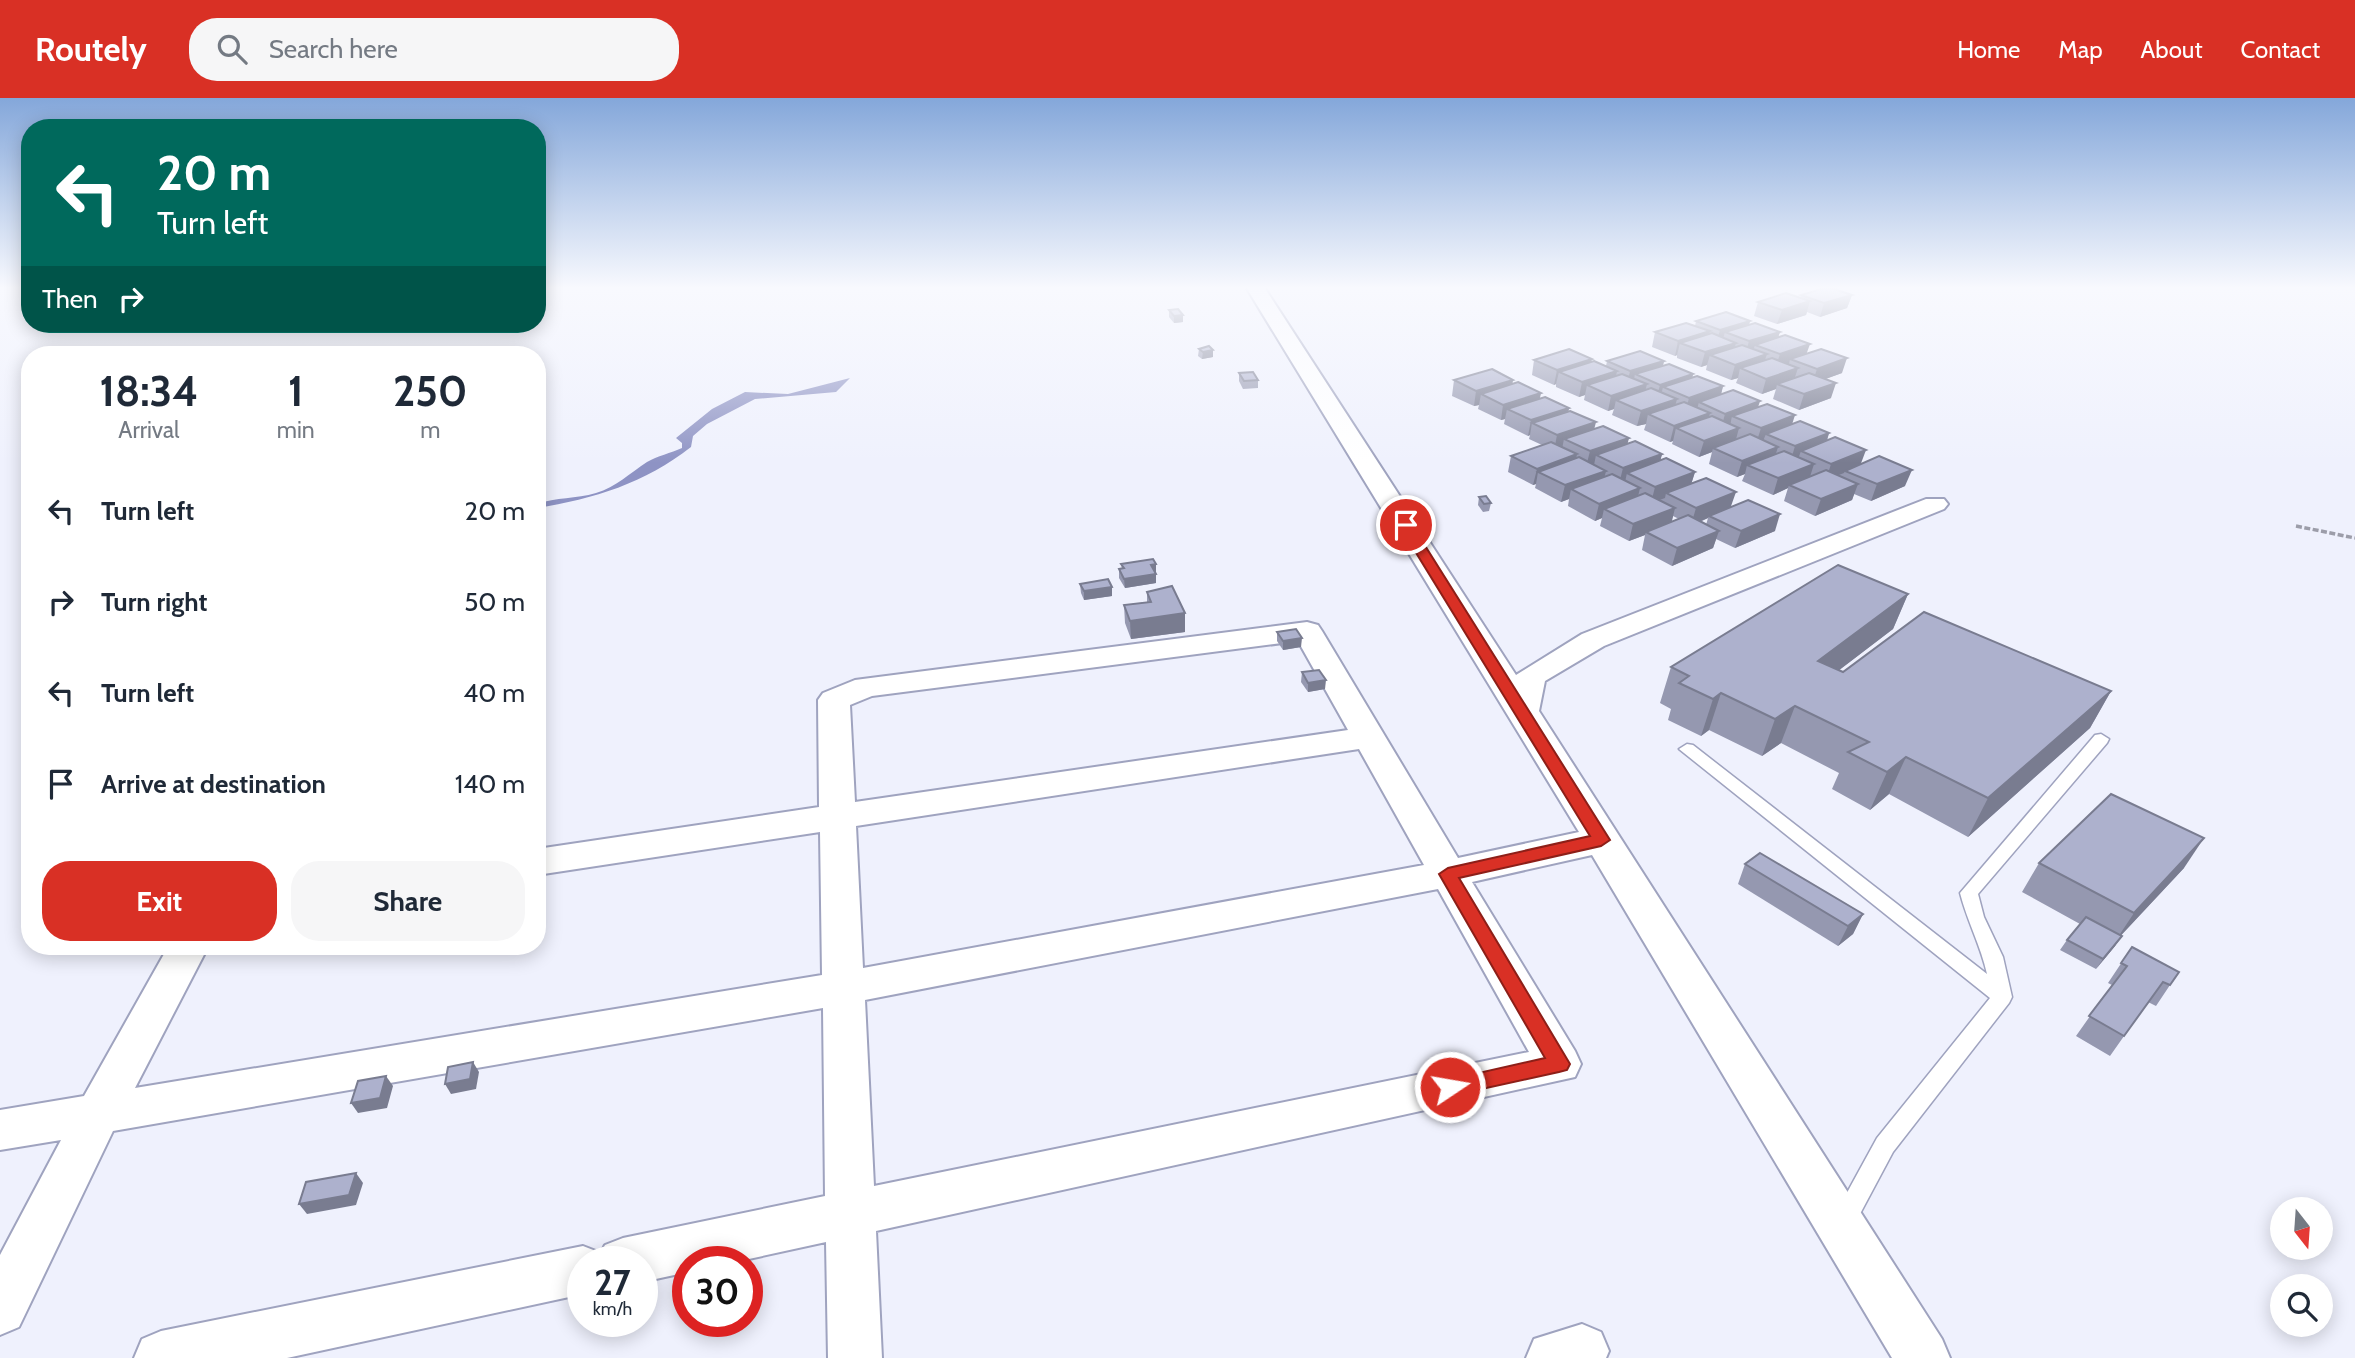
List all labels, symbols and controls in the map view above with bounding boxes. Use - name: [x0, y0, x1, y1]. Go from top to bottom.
- search box: [189, 18, 679, 81]
- text: Routely: [35, 29, 147, 69]
- icon: search: [213, 30, 251, 68]
- text: Search here: [269, 33, 398, 65]
- text: Home: [1957, 35, 2020, 64]
- text: Map: [2058, 35, 2103, 64]
- text: About: [2141, 35, 2203, 64]
- text: Contact: [2241, 35, 2320, 64]
- text: 20 m: [157, 143, 271, 202]
- icon: left: [42, 147, 133, 238]
- text: Turn left: [157, 203, 268, 242]
- icon: right: [112, 280, 150, 318]
- text: Then: [42, 283, 98, 315]
- text: 18:34: [99, 365, 198, 417]
- text: 1: [288, 365, 303, 417]
- text: 250: [393, 365, 468, 417]
- text: Arrival: [118, 416, 180, 444]
- text: min: [277, 416, 315, 444]
- text: m: [420, 416, 440, 444]
- icon: left: [42, 492, 80, 530]
- text: Turn left: [101, 495, 194, 527]
- text: 20 m: [465, 495, 525, 527]
- pin: [1376, 495, 1436, 555]
- icon: arrive: [1387, 506, 1425, 544]
- icon: right: [42, 583, 80, 621]
- text: Turn right: [101, 586, 207, 618]
- text: 50 m: [464, 586, 525, 618]
- icon: left: [42, 674, 80, 712]
- text: Turn left: [101, 677, 194, 709]
- text: 40 m: [463, 677, 525, 709]
- icon: arrive: [42, 765, 80, 803]
- text: Arrive at destination: [101, 768, 326, 800]
- text: 140 m: [455, 768, 525, 800]
- button: Exit: [42, 861, 277, 941]
- button: Share: [291, 861, 525, 941]
- position arrow: [1413, 1050, 1487, 1124]
- north arrow: [2270, 1197, 2333, 1260]
- map controls: [2270, 1197, 2333, 1337]
- speed limit sign: 30: [672, 1246, 763, 1337]
- text: 27: [594, 1261, 631, 1304]
- button: search: [2270, 1274, 2333, 1337]
- text: km/h: [593, 1298, 632, 1320]

